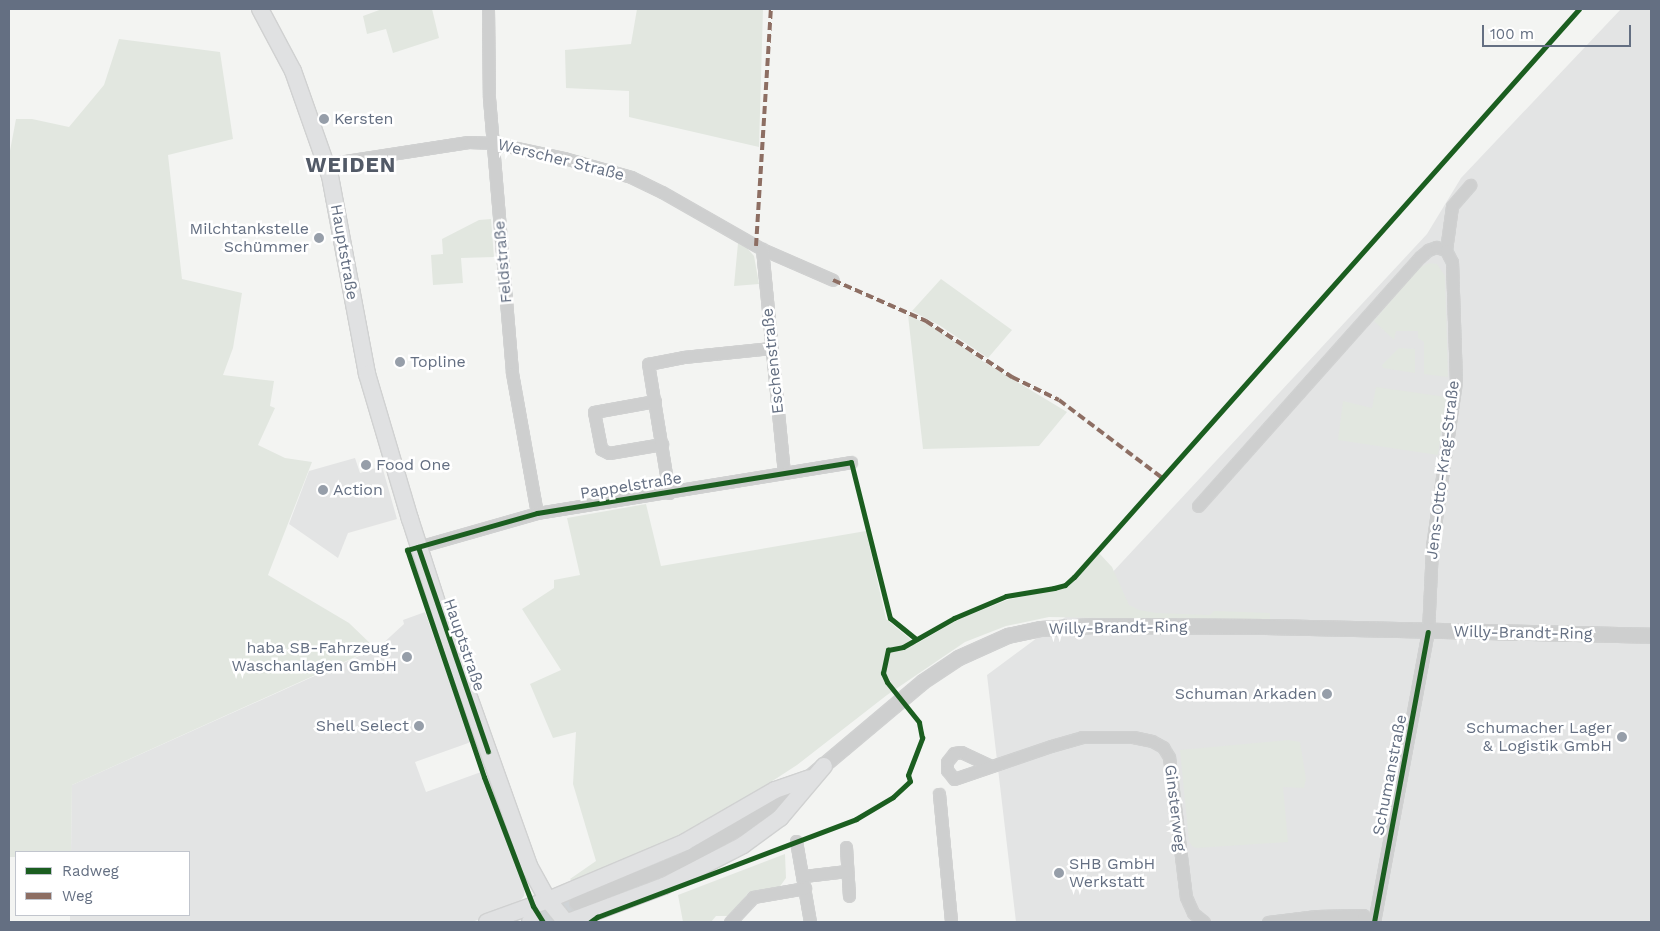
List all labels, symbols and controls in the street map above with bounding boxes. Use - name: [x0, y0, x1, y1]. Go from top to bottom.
- scale bar: [1485, 15, 1634, 47]
- text: 100 m: [1490, 25, 1534, 43]
- place label: Kersten: [334, 109, 394, 129]
- marker: Kersten: [318, 113, 330, 125]
- street label: Werscher Straße: [496, 135, 626, 185]
- district label: WEIDEN: [305, 152, 397, 178]
- street label: Hauptstraße: [326, 203, 362, 301]
- place label: Milchtankstelle Schümmer: [189, 219, 309, 257]
- street label: Feldstraße: [490, 220, 516, 304]
- marker: Milchtankstelle Schümmer: [313, 232, 325, 244]
- street label: Eschenstraße: [758, 307, 788, 415]
- place label: Topline: [410, 352, 466, 372]
- marker: Topline: [394, 356, 406, 368]
- street label: Jens-Otto-Krag-Straße: [1422, 379, 1464, 561]
- place label: Food One: [376, 455, 451, 475]
- marker: Food One: [360, 459, 372, 471]
- street label: Pappelstraße: [579, 468, 683, 504]
- place label: Action: [333, 480, 383, 500]
- marker: Action: [317, 484, 329, 496]
- street label: Hauptstraße: [439, 596, 489, 694]
- street label: Willy-Brandt-Ring: [1048, 617, 1188, 639]
- street label: Willy-Brandt-Ring: [1453, 622, 1593, 644]
- place label: haba SB-Fahrzeug- Waschanlagen GmbH: [231, 638, 397, 676]
- marker: haba SB-Fahrzeug- Waschanlagen GmbH: [401, 651, 413, 663]
- place label: Schuman Arkaden: [1174, 684, 1317, 704]
- marker: Schuman Arkaden: [1321, 688, 1333, 700]
- street label: Schumanstraße: [1369, 713, 1411, 837]
- place label: Shell Select: [315, 716, 409, 736]
- place label: Schumacher Lager & Logistik GmbH: [1466, 718, 1612, 756]
- marker: Shell Select: [413, 720, 425, 732]
- marker: Schumacher Lager & Logistik GmbH: [1616, 731, 1628, 743]
- street label: Ginsterweg: [1160, 763, 1190, 853]
- legend: [15, 851, 190, 916]
- place label: SHB GmbH Werkstatt: [1069, 854, 1155, 892]
- text: Radweg: [62, 862, 119, 880]
- marker: SHB GmbH Werkstatt: [1053, 867, 1065, 879]
- text: Weg: [62, 887, 93, 905]

